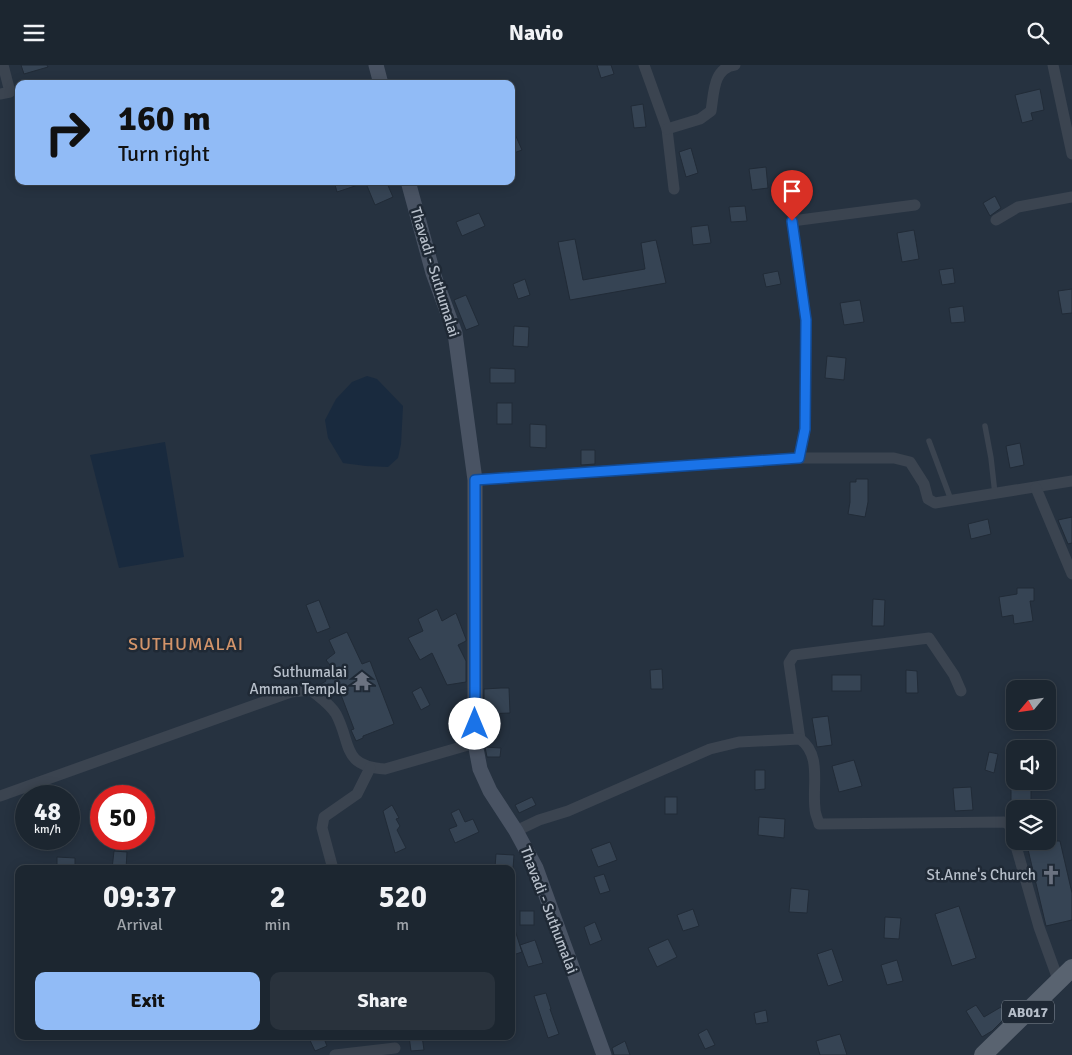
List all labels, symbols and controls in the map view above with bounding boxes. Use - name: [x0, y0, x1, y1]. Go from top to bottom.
- icon: menu: [20, 19, 48, 47]
- text: Navio: [509, 19, 563, 46]
- icon: search: [1024, 19, 1052, 47]
- text: 160 m: [118, 97, 211, 140]
- icon: right: [35, 100, 100, 165]
- text: Turn right: [118, 140, 210, 167]
- pin: [771, 170, 813, 221]
- icon: arrive: [778, 177, 806, 205]
- street label: Thavadi - Suthumalai: [407, 205, 463, 339]
- district label: SUTHUMALAI: [128, 633, 244, 655]
- place label: Suthumalai Amman Temple: [250, 663, 347, 698]
- temple icon: Suthumalai Amman Temple: [351, 670, 373, 692]
- north arrow: [1006, 680, 1056, 730]
- map controls: [1006, 680, 1056, 850]
- position arrow: [448, 697, 500, 749]
- button: sound: [1006, 740, 1056, 790]
- speed limit sign: 50: [90, 785, 155, 850]
- text: 48: [34, 796, 61, 827]
- button: layers: [1006, 800, 1056, 850]
- text: km/h: [34, 822, 61, 837]
- street label: Thavadi - Suthumalai: [516, 844, 582, 976]
- church icon: St.Anne's Church: [1040, 864, 1062, 886]
- place label: St.Anne's Church: [927, 866, 1036, 884]
- text: 09:37: [103, 879, 177, 916]
- text: 2: [269, 879, 286, 916]
- text: 520: [378, 879, 427, 916]
- text: Arrival: [117, 915, 163, 935]
- text: min: [265, 915, 290, 935]
- text: m: [396, 915, 409, 935]
- button: Exit: [35, 972, 260, 1030]
- button: Share: [270, 972, 495, 1030]
- road number: AB017: [1002, 1001, 1054, 1024]

